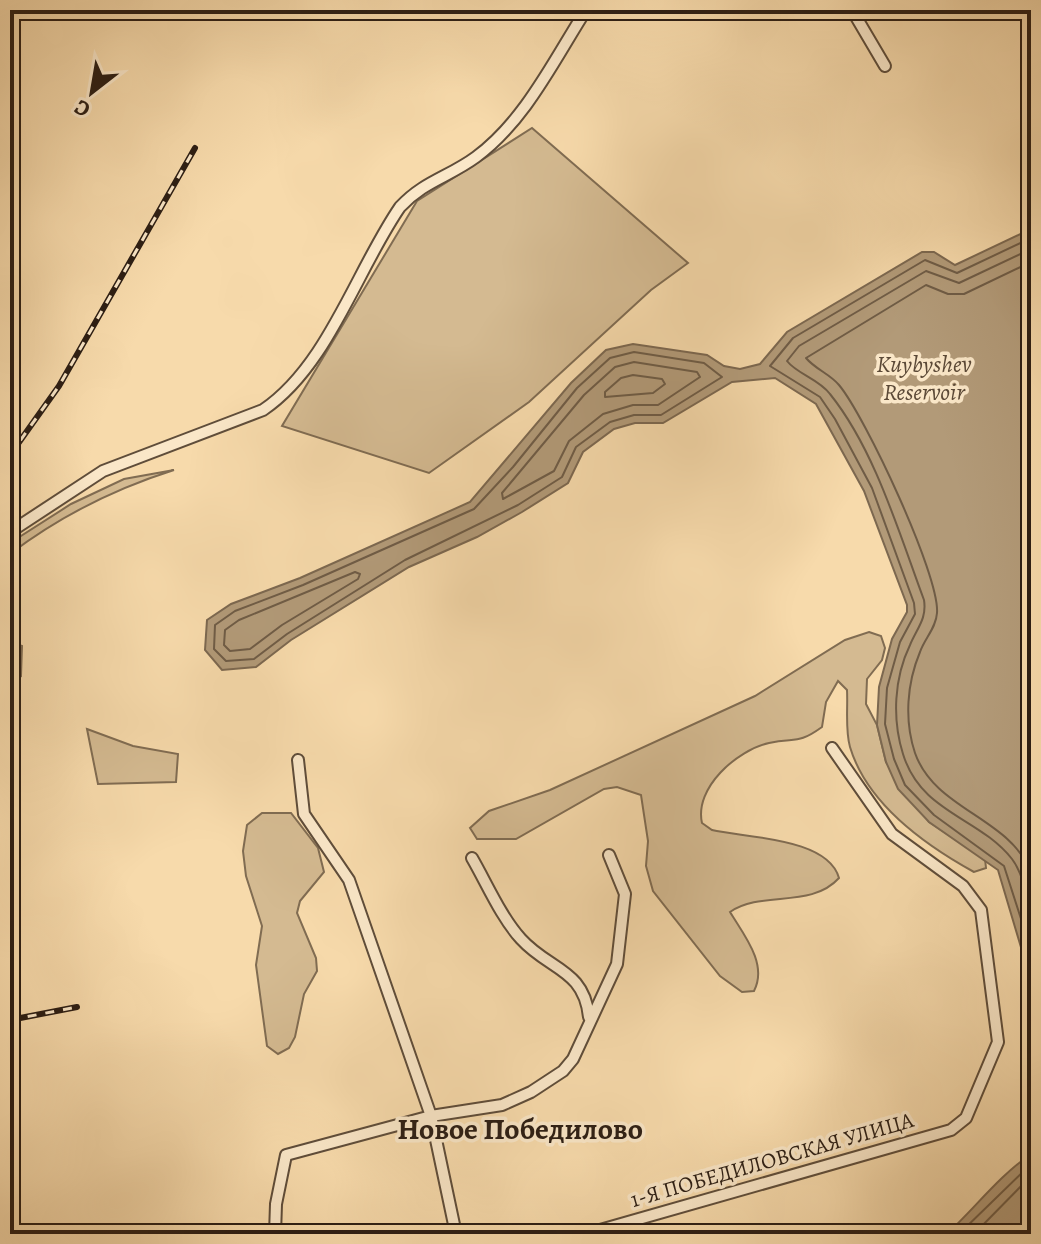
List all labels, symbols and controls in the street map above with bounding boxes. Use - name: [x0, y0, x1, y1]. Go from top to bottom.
- north arrow: [52, 52, 132, 132]
- text: С: [69, 92, 96, 125]
- water label: Kuybyshev Reservoir: [876, 348, 972, 408]
- street label: 1-Я ПОБЕДИЛОВСКАЯ УЛИЦА: [627, 1105, 918, 1215]
- district label: Новое Победилово: [397, 1109, 643, 1149]

